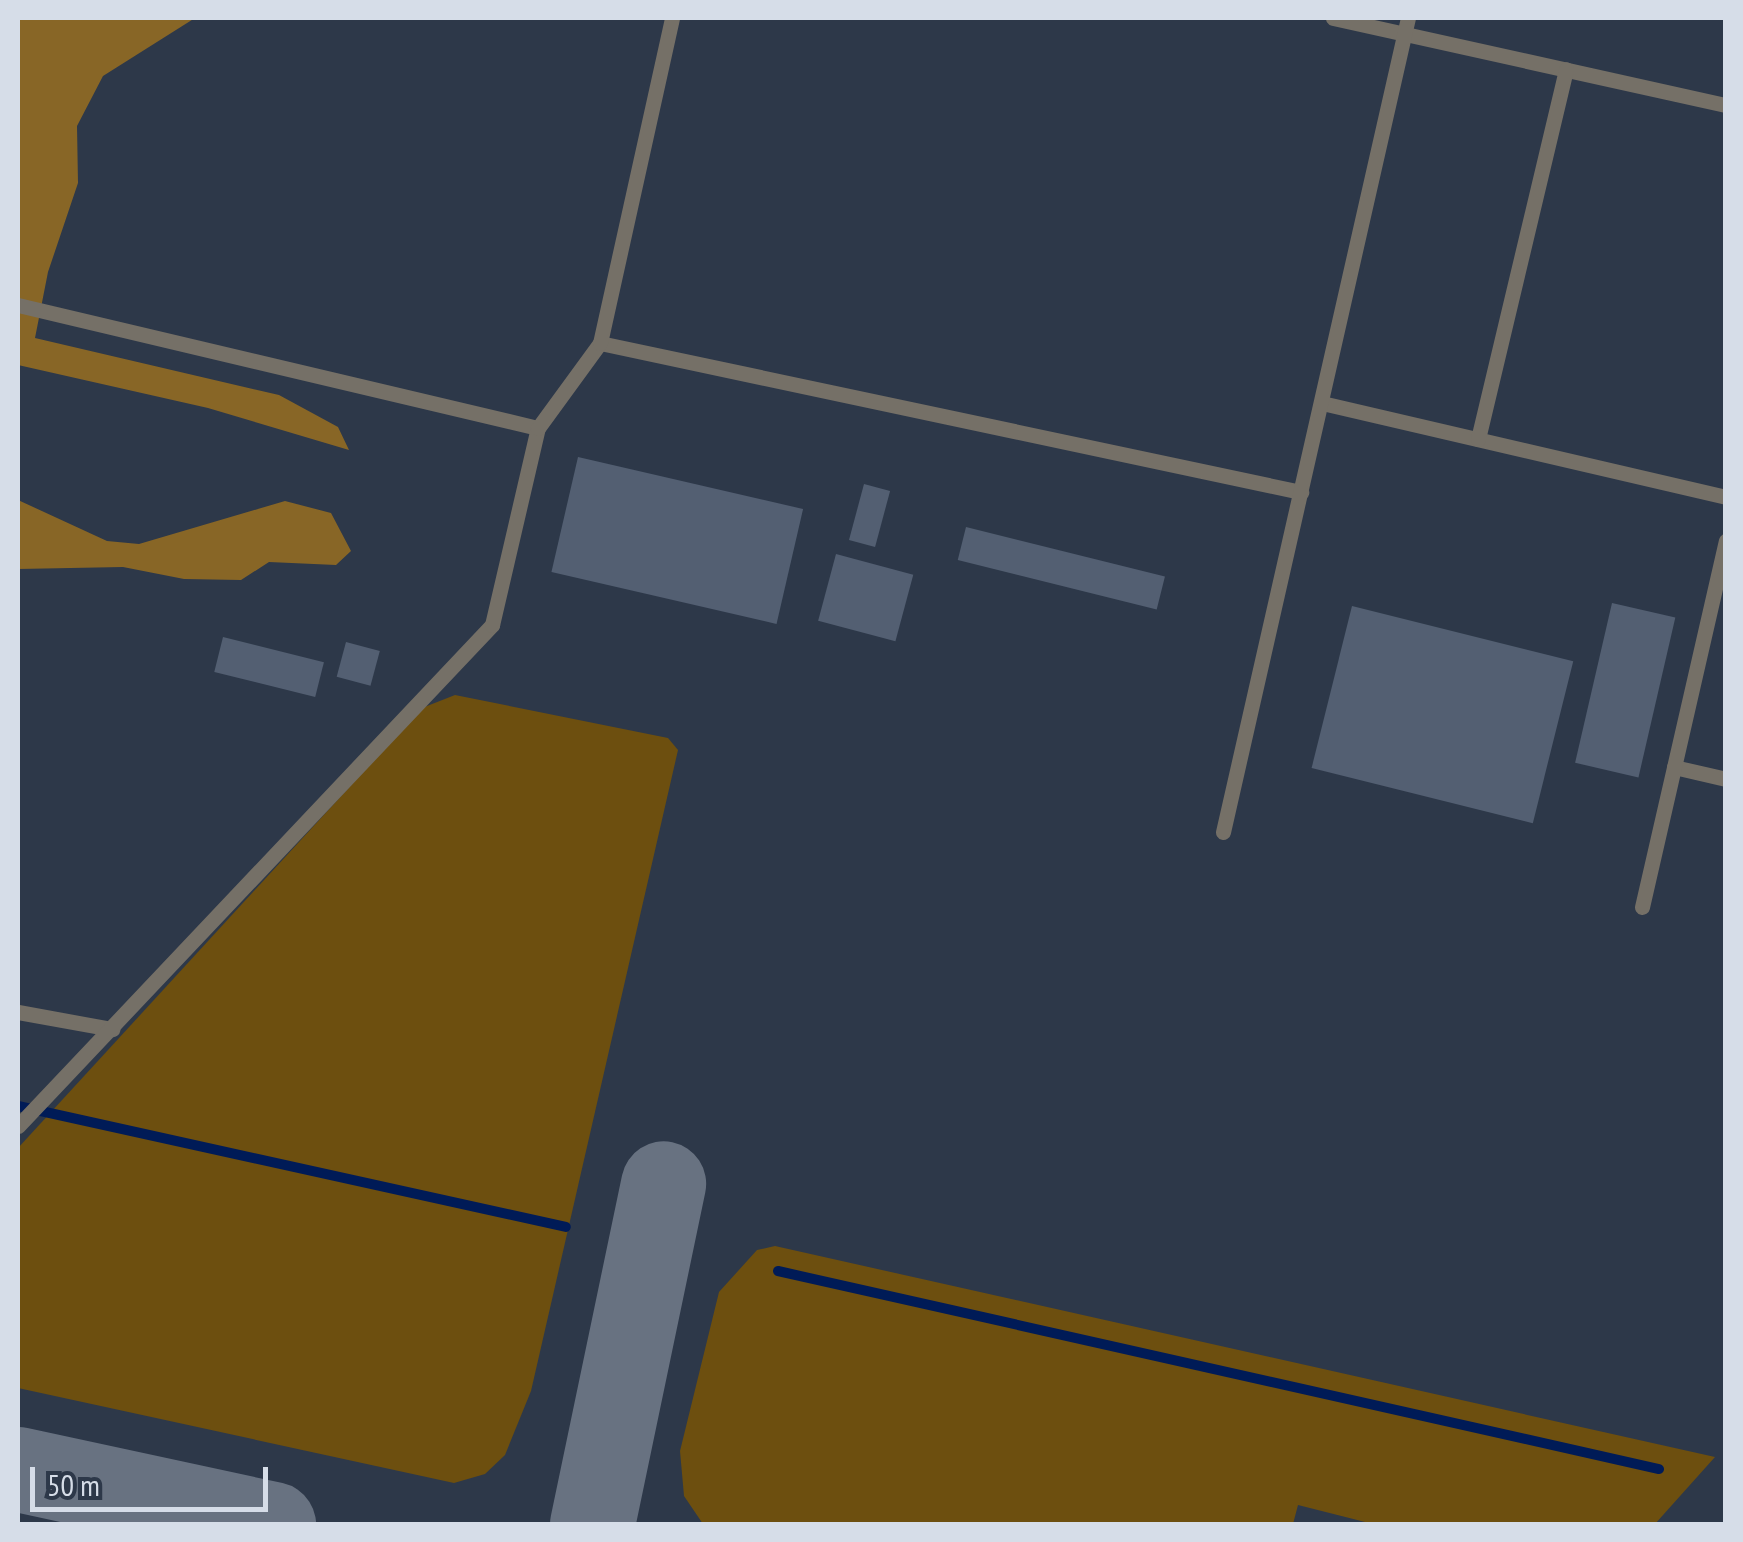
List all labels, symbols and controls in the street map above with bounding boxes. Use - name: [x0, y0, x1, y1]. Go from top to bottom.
- scale bar: [35, 1447, 272, 1509]
- text: 50 m: [47, 1465, 100, 1504]

